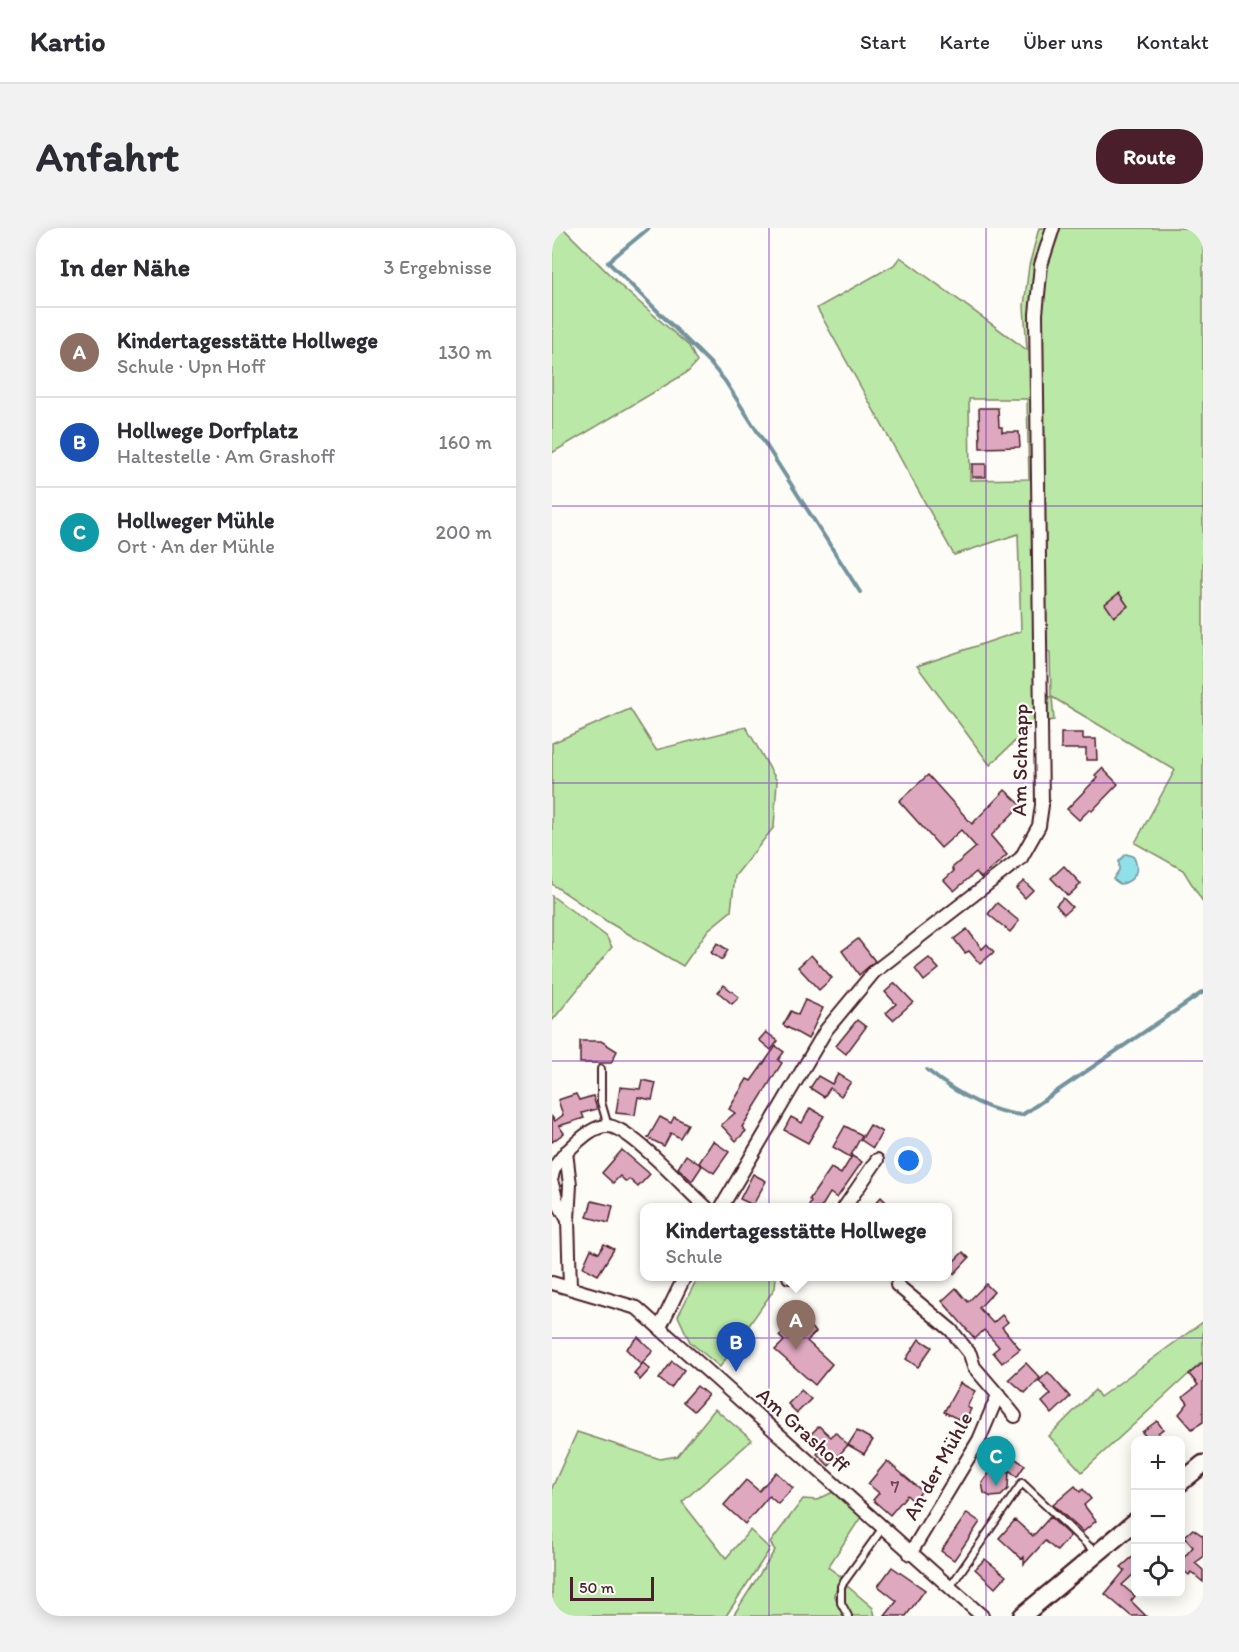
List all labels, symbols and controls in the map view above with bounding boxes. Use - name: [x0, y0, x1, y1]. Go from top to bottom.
- text: Kartio: [30, 24, 105, 58]
- text: Start: [860, 29, 906, 54]
- text: Karte: [939, 29, 990, 54]
- text: Über uns: [1023, 29, 1103, 54]
- text: Kontakt: [1136, 29, 1209, 54]
- button: Route: [1096, 129, 1203, 184]
- text: Anfahrt: [36, 131, 179, 182]
- text: In der Nähe: [60, 251, 190, 283]
- text: 3 Ergebnisse: [384, 255, 492, 279]
- text: Kindertagesstätte Hollwege: [117, 327, 378, 354]
- text: A: [73, 340, 86, 364]
- text: 130 m: [438, 340, 492, 364]
- text: Schule · Upn Hoff: [117, 354, 266, 378]
- text: Hollwege Dorfplatz: [117, 417, 298, 444]
- text: B: [73, 430, 86, 454]
- text: 160 m: [439, 430, 492, 454]
- text: Haltestelle · Am Grashoff: [117, 444, 335, 468]
- text: Hollweger Mühle: [117, 507, 274, 534]
- text: C: [73, 520, 86, 544]
- text: 200 m: [436, 520, 492, 544]
- text: Ort · An der Mühle: [117, 534, 275, 558]
- street label: Am Schnapp: [1006, 703, 1033, 817]
- your location: [894, 1146, 923, 1175]
- popup: [640, 1203, 952, 1281]
- text: Kindertagesstätte Hollwege: [666, 1217, 926, 1244]
- text: Schule: [666, 1244, 723, 1268]
- pin: A: [776, 1300, 816, 1350]
- pin: B: [716, 1322, 756, 1372]
- street label: Am Grashoff: [752, 1382, 855, 1478]
- street label: An der Mühle: [898, 1407, 978, 1524]
- pin: C: [976, 1436, 1016, 1486]
- map controls: [1131, 1436, 1185, 1598]
- button: +: [1131, 1436, 1185, 1490]
- house number: 7: [891, 1476, 900, 1498]
- button: −: [1131, 1490, 1185, 1544]
- button: locate: [1131, 1544, 1185, 1598]
- scale bar: [570, 1574, 654, 1602]
- text: 50 m: [579, 1578, 614, 1597]

